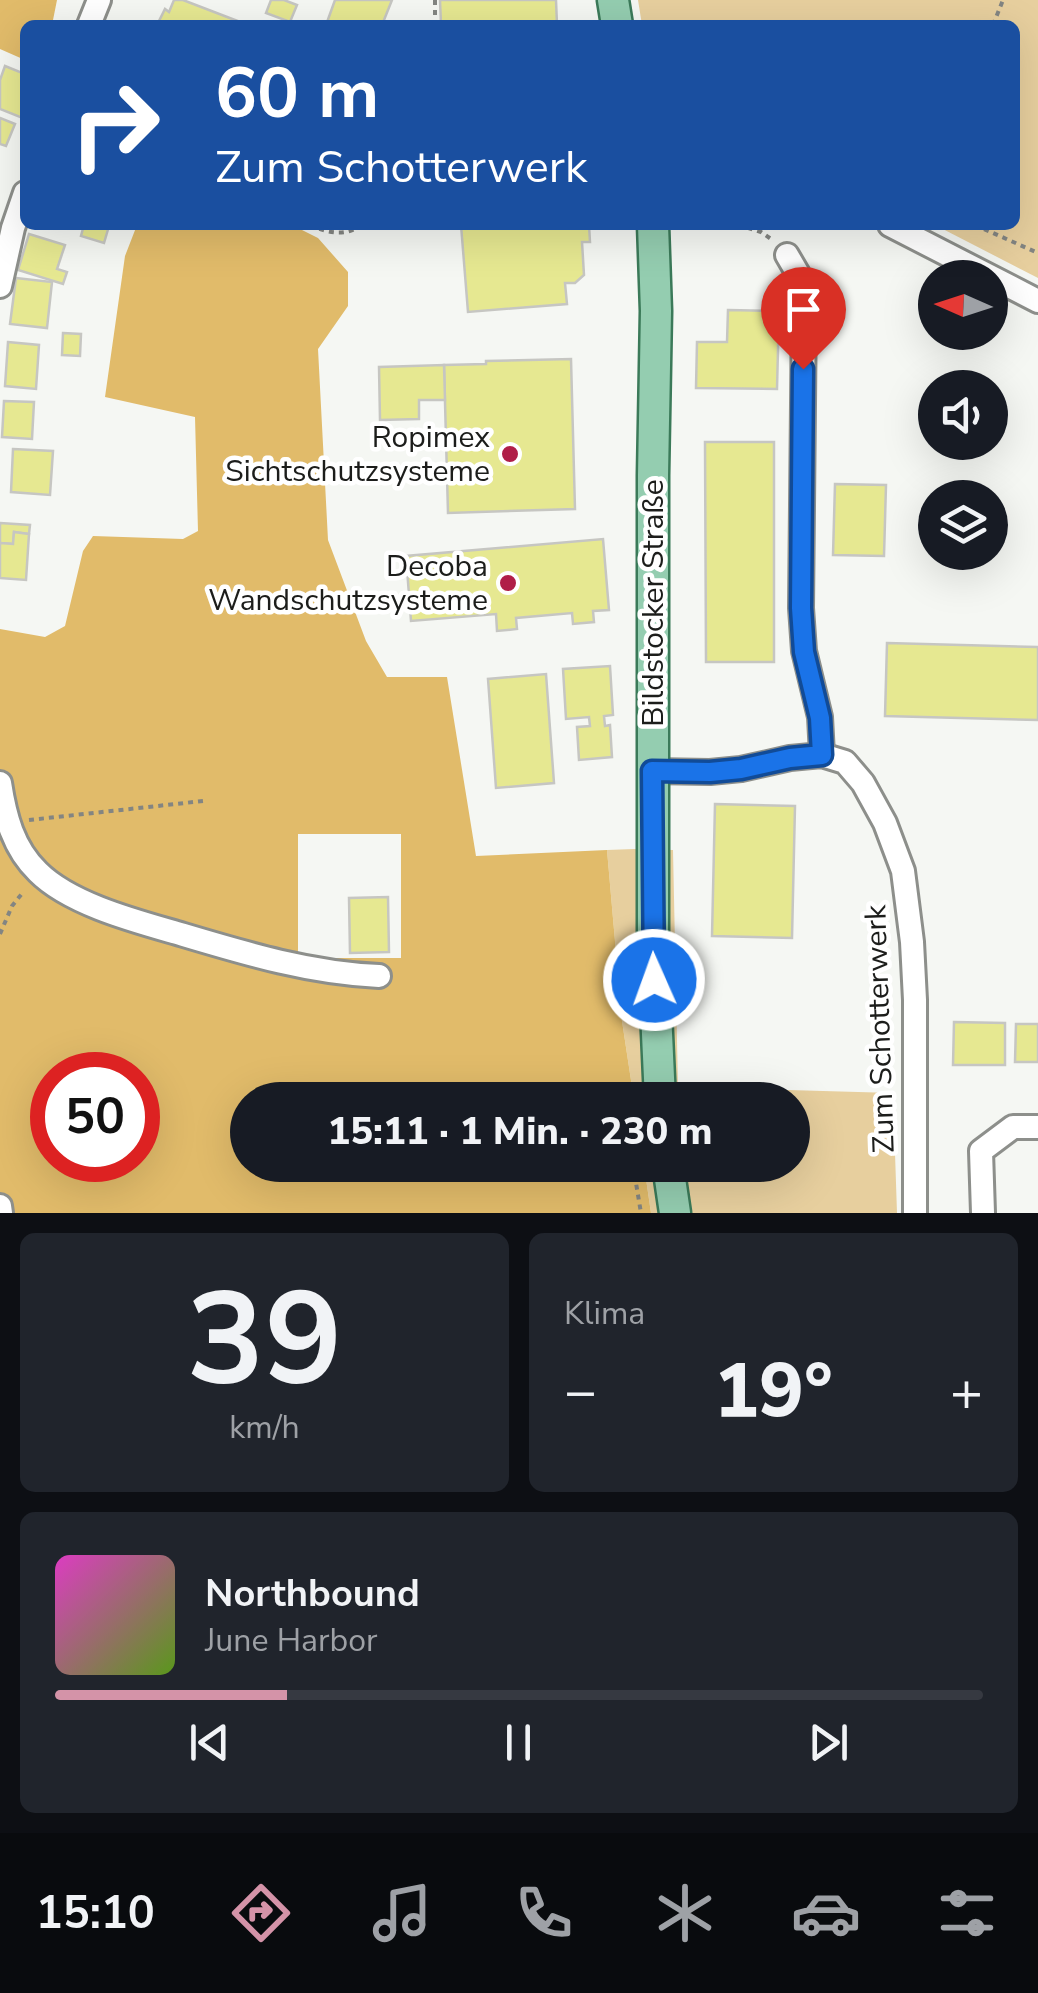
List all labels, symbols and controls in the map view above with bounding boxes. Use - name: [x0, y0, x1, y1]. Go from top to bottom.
- text: 60 m: [215, 46, 379, 142]
- icon: right: [50, 60, 180, 190]
- text: Zum Schotterwerk: [215, 137, 587, 198]
- north arrow: [918, 260, 1008, 350]
- map controls: [918, 260, 1008, 570]
- pin: [761, 267, 846, 370]
- icon: arrive: [776, 282, 831, 337]
- button: sound: [918, 370, 1008, 460]
- place label: Ropimex Sichtschutzsysteme: [225, 417, 490, 492]
- marker: Ropimex Sichtschutzsysteme: [499, 443, 521, 465]
- street label: Bildstocker Straße: [633, 479, 674, 727]
- button: layers: [918, 480, 1008, 570]
- place label: Decoba Wandschutzsysteme: [208, 546, 488, 621]
- marker: Decoba Wandschutzsysteme: [497, 572, 519, 594]
- street label: Zum Schotterwerk: [855, 903, 905, 1154]
- position arrow: [602, 928, 706, 1032]
- speed limit sign: 50: [30, 1052, 160, 1182]
- text: 15:11 · 1 Min. · 230 m: [327, 1106, 713, 1157]
- text: 39: [186, 1252, 343, 1429]
- text: Klima: [564, 1292, 645, 1335]
- text: 19°: [714, 1340, 833, 1442]
- text: −: [564, 1354, 597, 1429]
- text: +: [950, 1354, 983, 1429]
- text: km/h: [229, 1406, 300, 1449]
- text: Northbound: [205, 1568, 420, 1619]
- text: June Harbor: [205, 1619, 377, 1662]
- icon: previous: [182, 1715, 237, 1770]
- icon: pause: [491, 1715, 546, 1770]
- icon: next: [801, 1715, 856, 1770]
- icon: directions: [226, 1878, 296, 1948]
- icon: music: [367, 1878, 437, 1948]
- icon: phone: [509, 1878, 579, 1948]
- icon: climate: [650, 1878, 720, 1948]
- icon: car: [791, 1878, 861, 1948]
- icon: filters: [932, 1878, 1002, 1948]
- text: 15:10: [36, 1883, 155, 1944]

